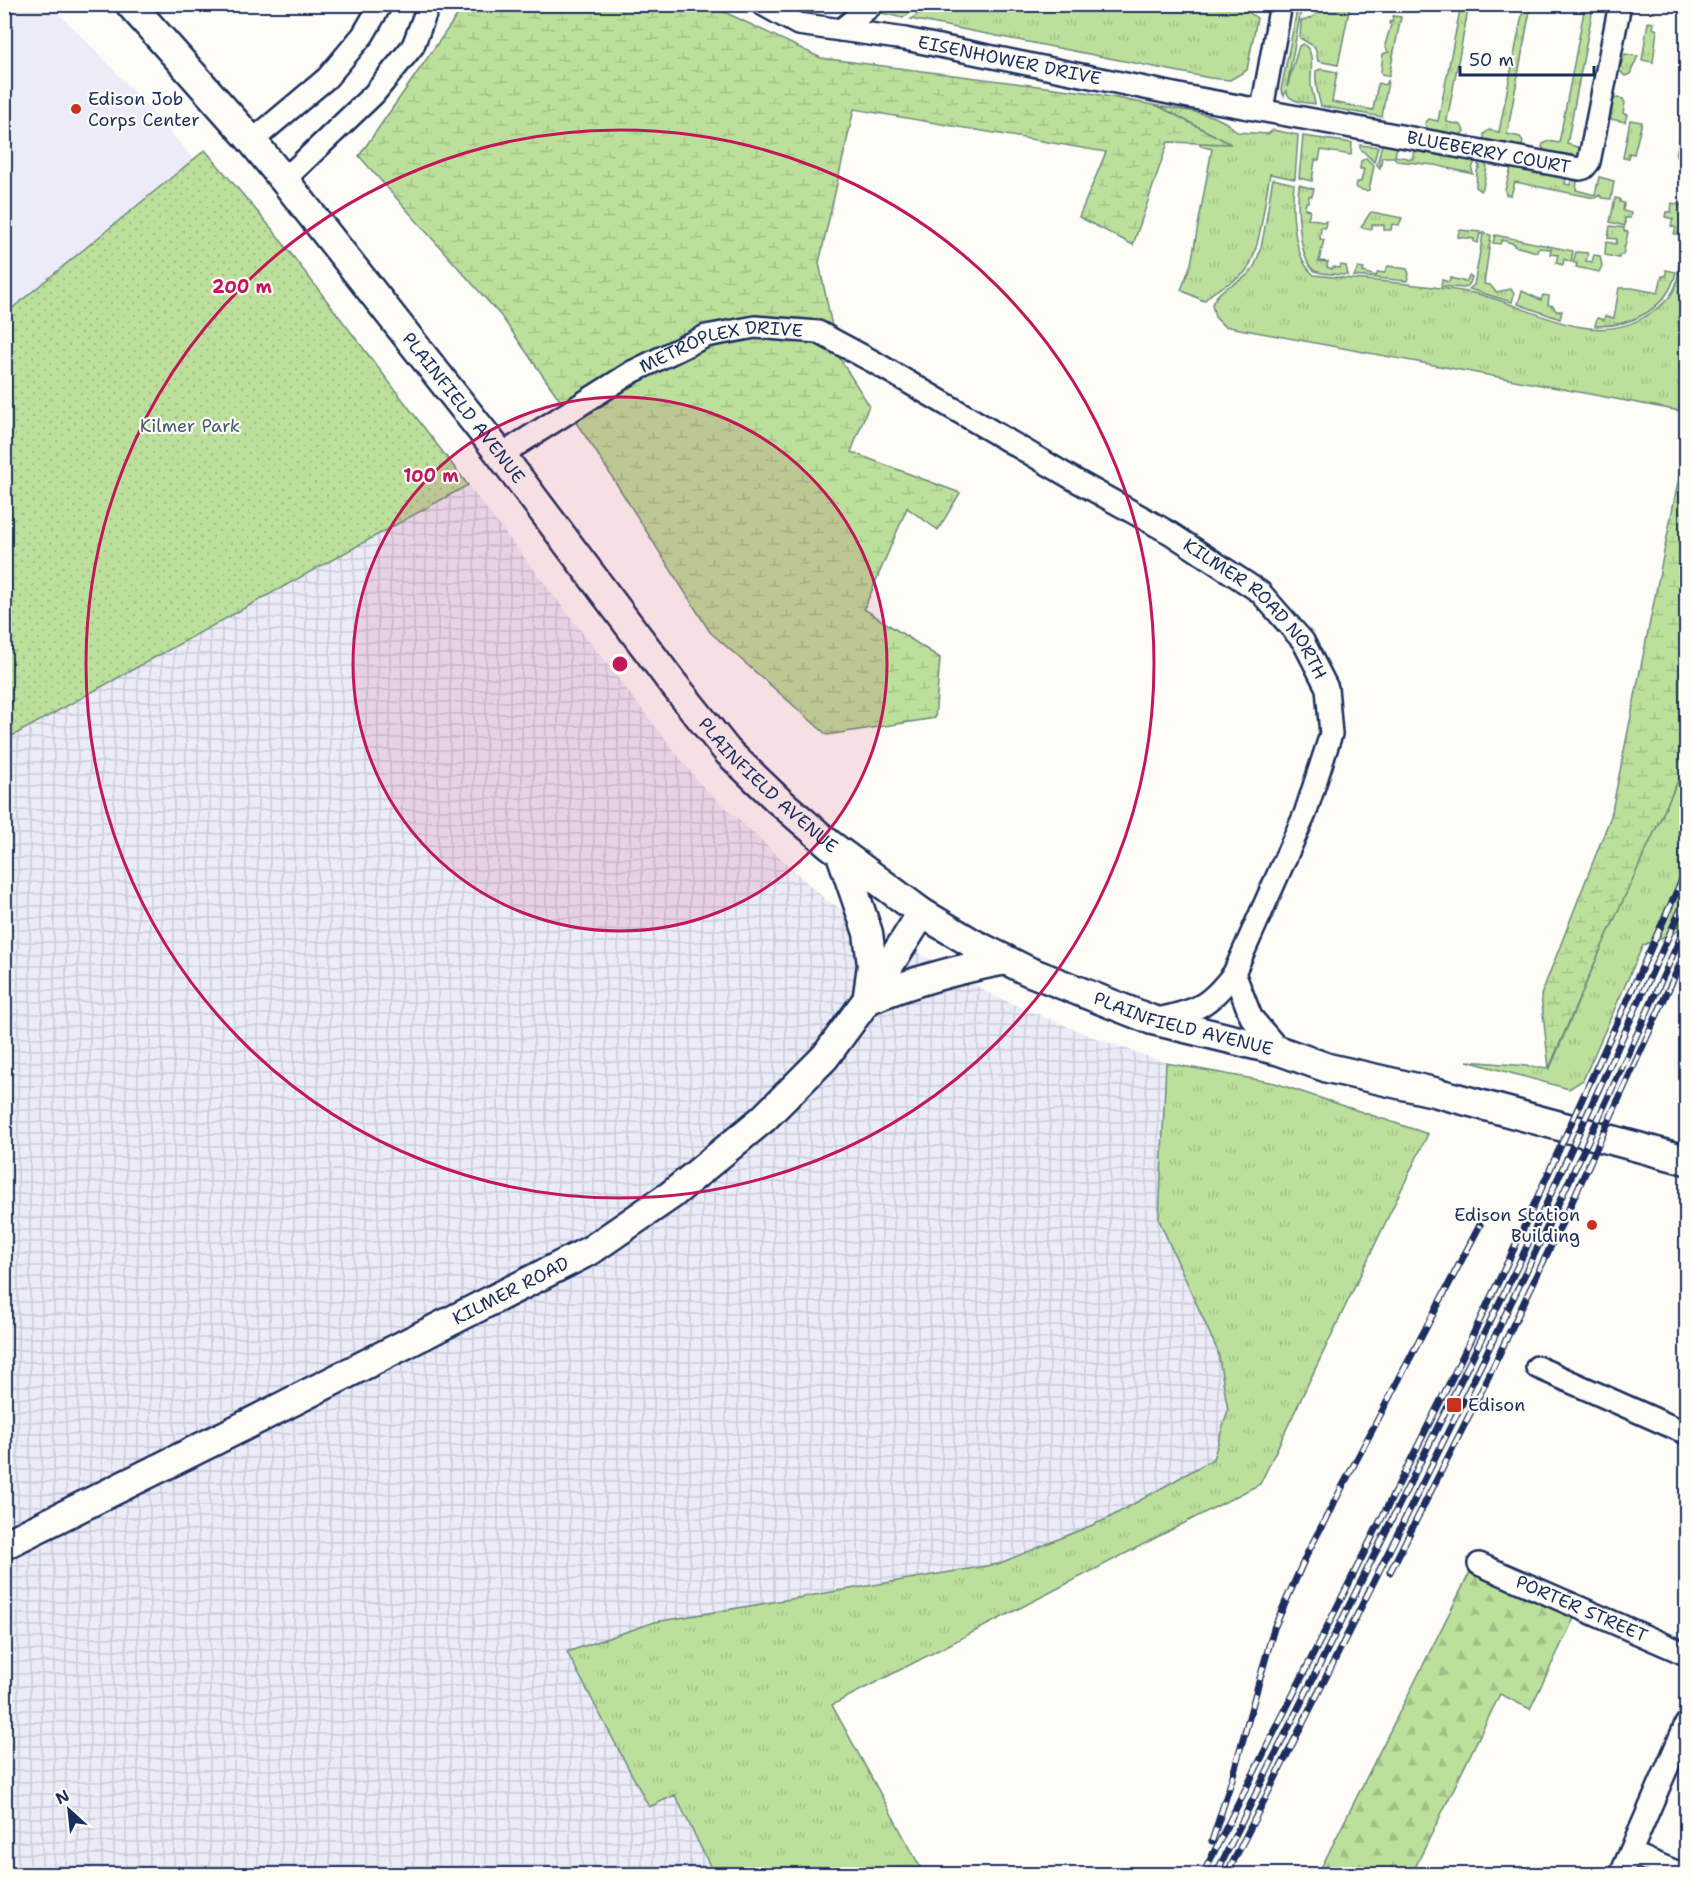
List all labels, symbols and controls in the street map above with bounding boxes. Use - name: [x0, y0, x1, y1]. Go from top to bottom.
- street label: EISENHOWER DRIVE: [916, 30, 1103, 91]
- scale bar: [1460, 39, 1594, 77]
- text: 50 m: [1469, 48, 1514, 72]
- place label: Edison Job Corps Center: [88, 87, 200, 132]
- marker: Edison Job Corps Center: [69, 102, 83, 116]
- street label: BLUEBERRY COURT: [1405, 125, 1573, 179]
- text: 200 m: [212, 275, 273, 299]
- street label: METROPLEX DRIVE: [635, 315, 804, 379]
- street label: PLAINFIELD AVENUE: [397, 327, 530, 488]
- park label: Kilmer Park: [140, 414, 240, 438]
- text: 100 m: [403, 464, 459, 488]
- street label: KILMER ROAD NORTH: [1179, 533, 1333, 683]
- centre of rings: [610, 654, 630, 674]
- street label: PLAINFIELD AVENUE: [693, 712, 843, 859]
- street label: PLAINFIELD AVENUE: [1090, 986, 1276, 1061]
- place label: Edison Station Building: [1454, 1203, 1580, 1248]
- marker: Edison Station Building: [1585, 1218, 1599, 1232]
- street label: KILMER ROAD: [448, 1251, 573, 1330]
- place label: Edison: [1468, 1393, 1525, 1417]
- marker: Edison: [1445, 1396, 1463, 1414]
- street label: PORTER STREET: [1512, 1569, 1651, 1648]
- north arrow: [39, 1780, 99, 1840]
- text: N: [52, 1785, 73, 1809]

